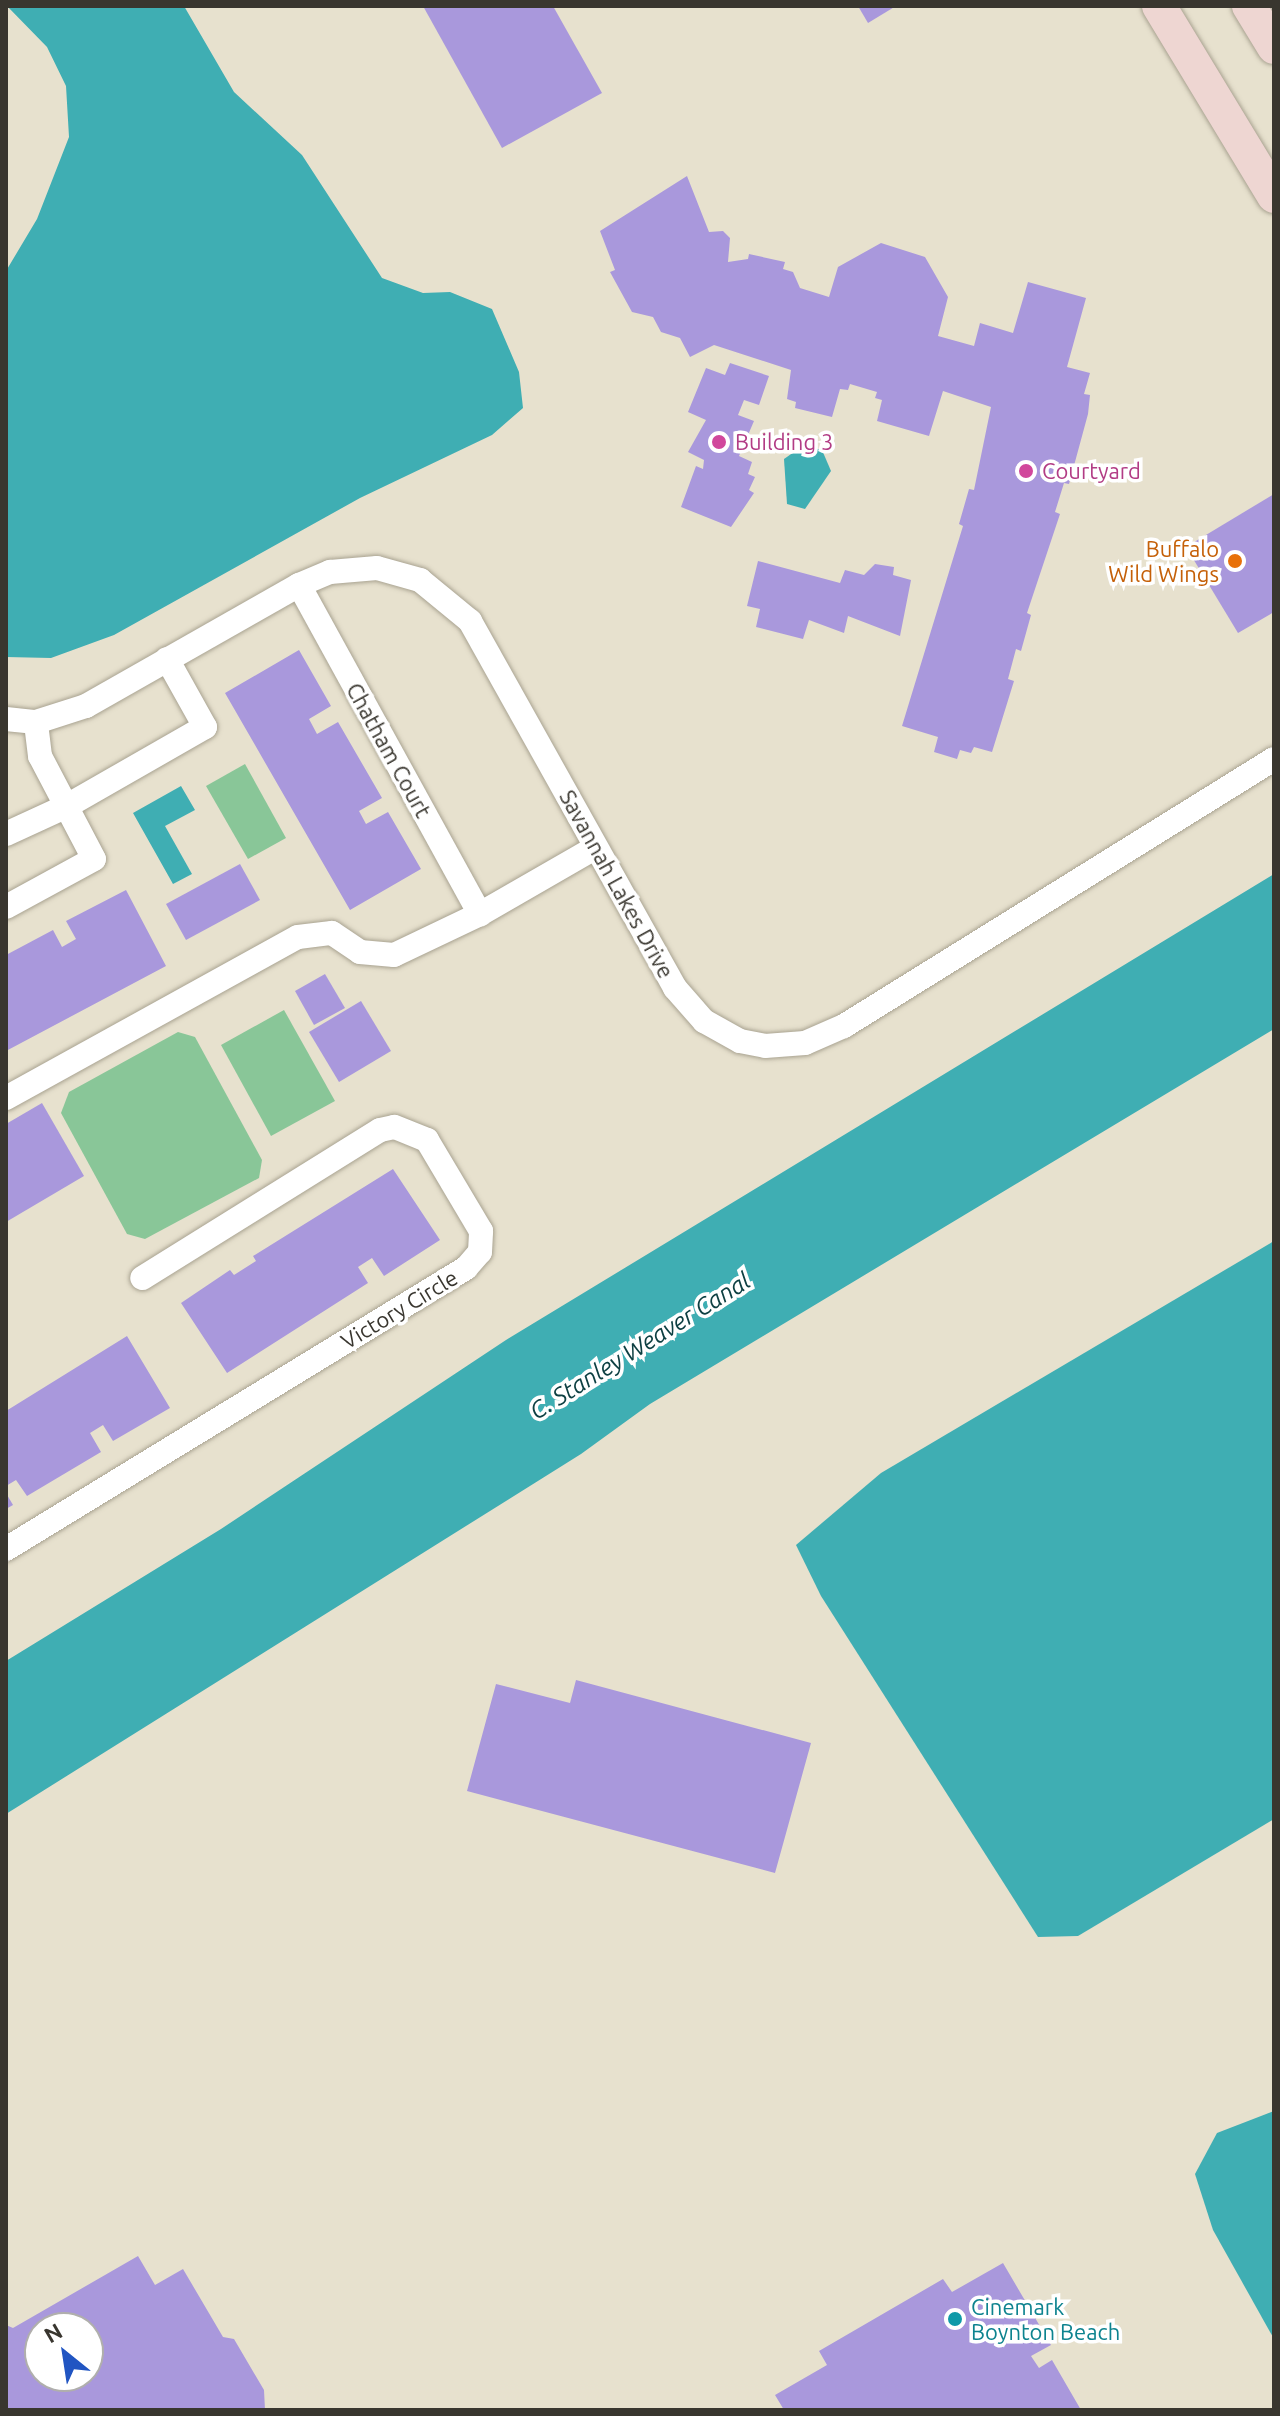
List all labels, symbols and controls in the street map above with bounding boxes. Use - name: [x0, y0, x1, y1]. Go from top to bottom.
- place label: Building 3: [735, 429, 834, 455]
- marker: Building 3: [710, 433, 728, 451]
- place label: Courtyard: [1042, 458, 1141, 484]
- marker: Courtyard: [1017, 462, 1035, 480]
- place label: Buffalo Wild Wings: [1108, 535, 1219, 586]
- marker: Buffalo Wild Wings: [1226, 552, 1244, 570]
- street label: Chatham Court: [341, 678, 437, 822]
- street label: Savannah Lakes Drive: [554, 785, 680, 983]
- street label: Victory Circle: [336, 1264, 462, 1354]
- water label: C. Stanley Weaver Canal: [524, 1266, 756, 1426]
- place label: Cinemark Boynton Beach: [971, 2293, 1120, 2344]
- marker: Cinemark Boynton Beach: [946, 2310, 964, 2328]
- north arrow: [24, 2312, 104, 2392]
- text: N: [39, 2318, 66, 2347]

